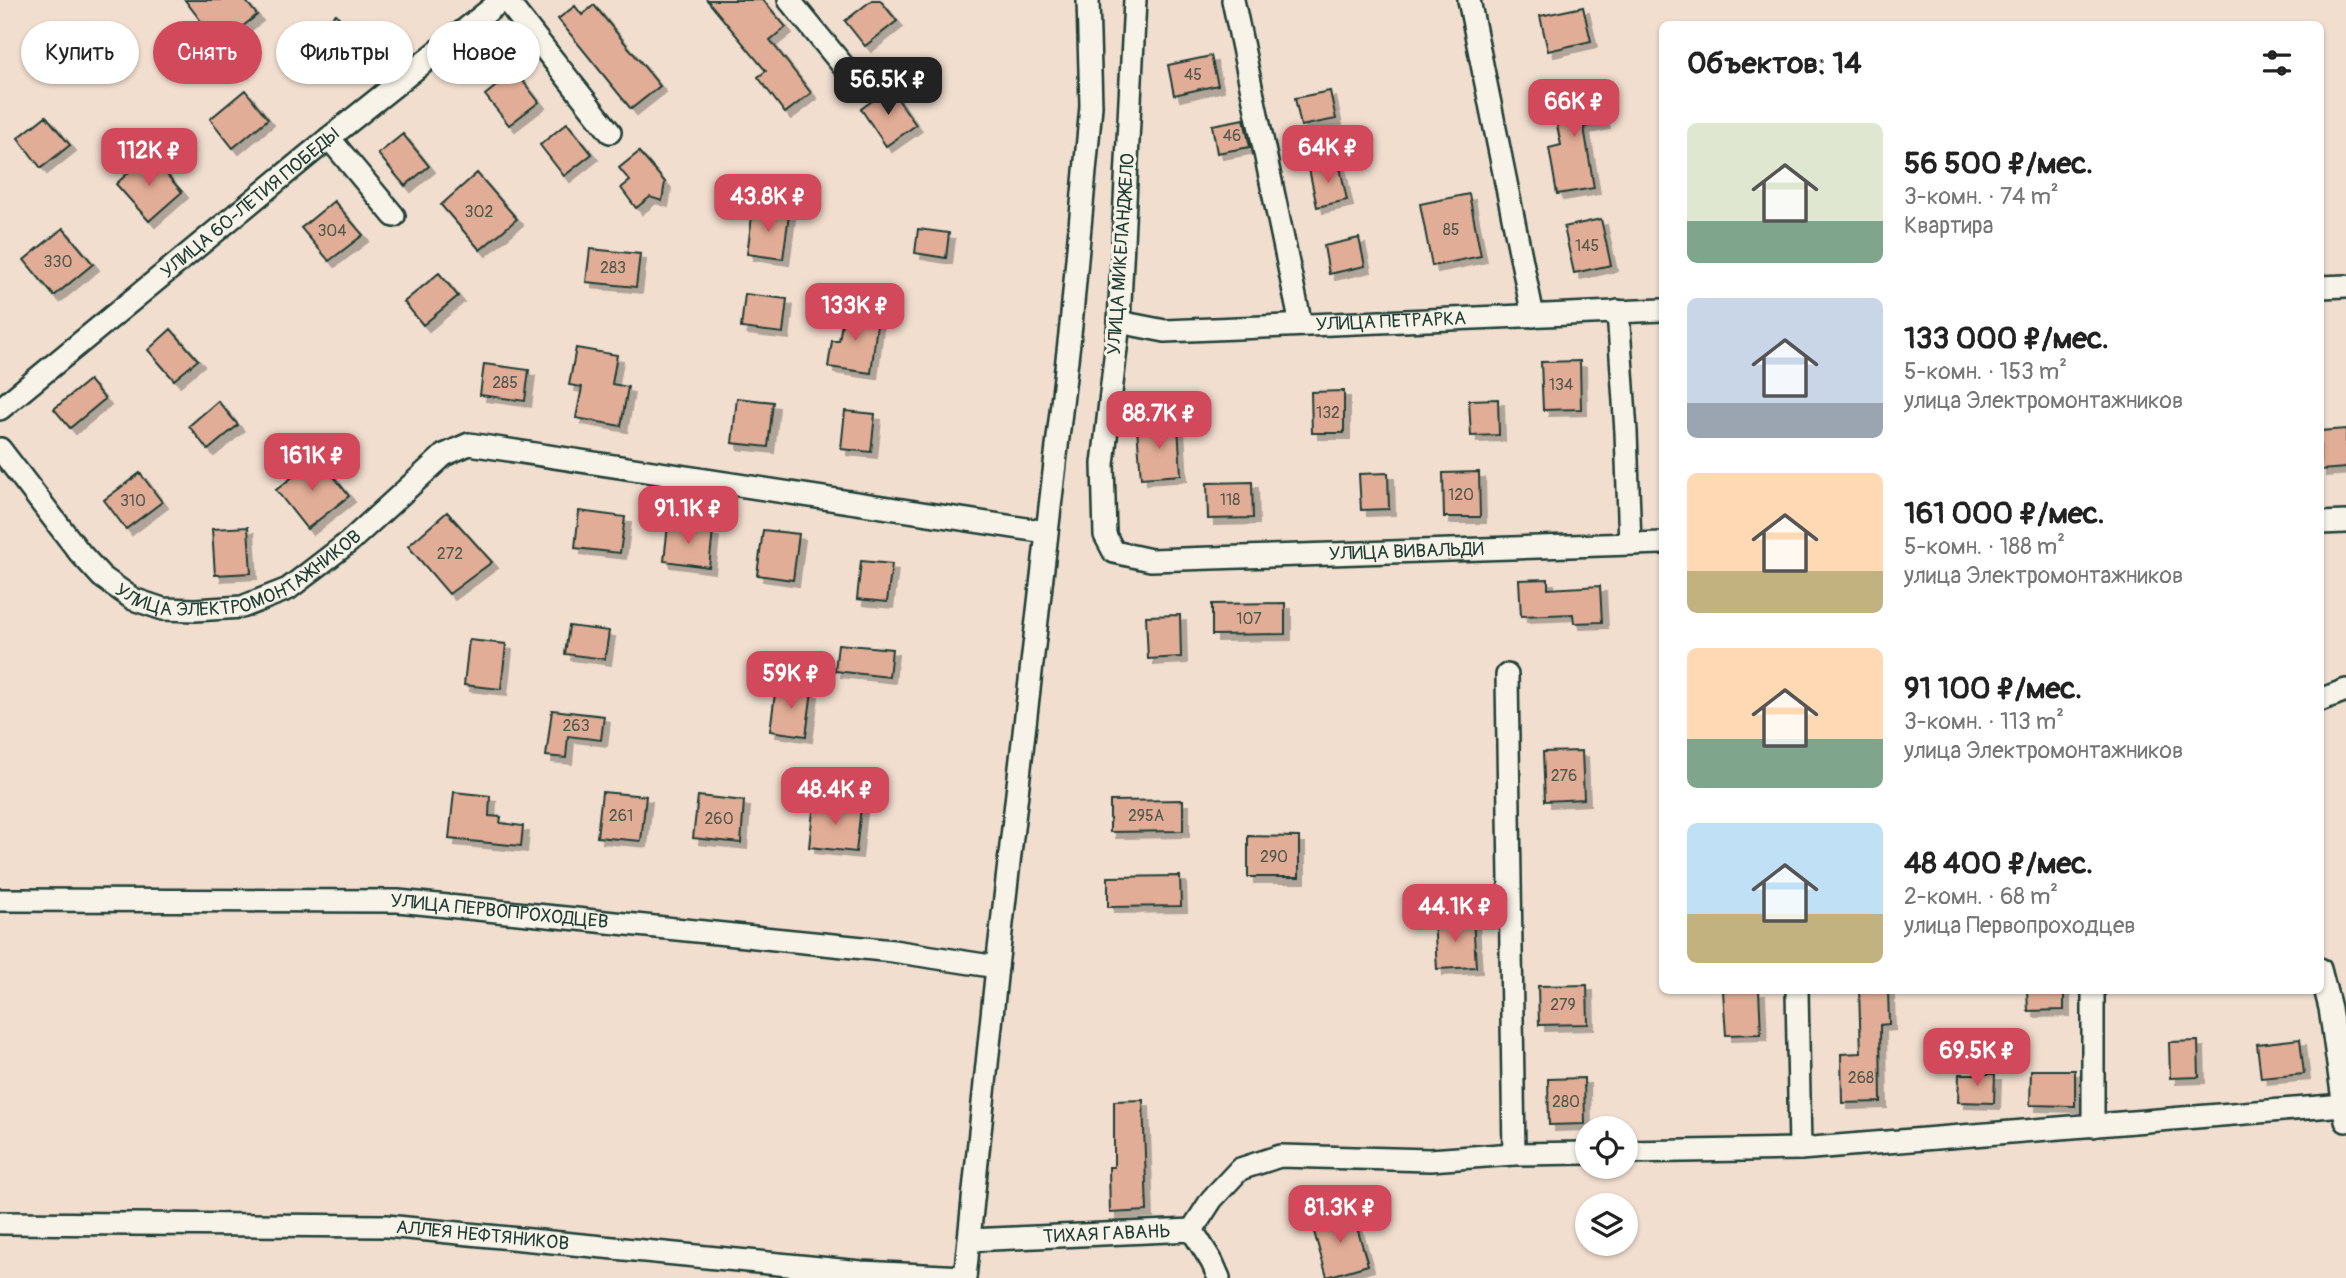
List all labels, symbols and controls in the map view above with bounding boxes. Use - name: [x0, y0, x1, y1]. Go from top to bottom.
- chip: Купить: [21, 21, 139, 84]
- chip: Снять: [153, 21, 262, 84]
- chip: Фильтры: [276, 21, 413, 84]
- chip: Новое: [427, 21, 540, 84]
- icon: filters: [2258, 44, 2296, 82]
- text: Объектов: 14: [1687, 45, 1862, 82]
- pin: 56.5K ₽: [823, 58, 953, 117]
- text: 56.5K ₽: [850, 65, 926, 94]
- house number: 45: [1184, 65, 1202, 85]
- pin: 66K ₽: [1525, 80, 1623, 139]
- text: 66K ₽: [1544, 87, 1604, 116]
- street label: УЛИЦА 60-ЛЕТИЯ ПОБЕДЫ: [156, 122, 345, 284]
- pin: 64K ₽: [1279, 125, 1377, 185]
- house number: 46: [1223, 126, 1241, 146]
- pin: 112K ₽: [92, 128, 206, 188]
- text: 64K ₽: [1298, 133, 1358, 162]
- text: 112K ₽: [117, 136, 181, 165]
- text: 56 500 ₽/мес.: [1904, 145, 2093, 182]
- icon: home: [1743, 151, 1827, 235]
- street label: УЛИЦА МИКЕЛАНДЖЕЛО: [1102, 152, 1140, 356]
- pin: 43.8K ₽: [703, 174, 833, 234]
- text: 43.8K ₽: [730, 182, 806, 211]
- text: 3-комн. · 74 m²: [1904, 182, 2059, 211]
- house number: 302: [465, 202, 493, 222]
- text: Квартира: [1904, 211, 1993, 240]
- house number: 85: [1443, 220, 1459, 240]
- house number: 304: [317, 221, 347, 241]
- house number: 145: [1575, 236, 1599, 256]
- house number: 330: [44, 252, 72, 272]
- house number: 283: [600, 258, 626, 278]
- pin: 133K ₽: [798, 284, 912, 343]
- text: 133K ₽: [821, 291, 889, 320]
- street label: УЛИЦА ПЕТРАРКА: [1315, 306, 1467, 337]
- text: 133 000 ₽/мес.: [1904, 320, 2109, 357]
- icon: home: [1743, 326, 1827, 410]
- text: 5-комн. · 153 m²: [1904, 357, 2067, 386]
- house number: 285: [492, 373, 518, 393]
- house number: 134: [1549, 375, 1573, 395]
- text: улица Электромонтажников: [1904, 386, 2183, 415]
- pin: 88.7K ₽: [1094, 392, 1224, 451]
- text: 88.7K ₽: [1122, 399, 1196, 428]
- house number: 132: [1316, 403, 1340, 423]
- pin: 161K ₽: [255, 434, 369, 493]
- text: 161K ₽: [280, 441, 344, 470]
- house number: 120: [1448, 485, 1474, 505]
- pin: 91.1K ₽: [623, 486, 753, 546]
- house number: 118: [1220, 490, 1240, 510]
- house number: 310: [120, 491, 146, 511]
- text: 91.1K ₽: [654, 494, 722, 523]
- text: 161 000 ₽/мес.: [1904, 495, 2105, 532]
- icon: home: [1743, 501, 1827, 585]
- street label: УЛИЦА ЭЛЕКТРОМОНТАЖНИКОВ: [110, 525, 366, 622]
- text: 5-комн. · 188 m²: [1904, 532, 2065, 561]
- street label: УЛИЦА ВИВАЛЬДИ: [1329, 537, 1484, 566]
- house number: 272: [437, 544, 463, 564]
- text: улица Электромонтажников: [1904, 561, 2183, 590]
- house number: 107: [1236, 609, 1262, 629]
- pin: 59K ₽: [742, 652, 840, 711]
- text: 59K ₽: [763, 659, 819, 688]
- text: 91 100 ₽/мес.: [1904, 670, 2082, 707]
- icon: home: [1743, 676, 1827, 760]
- text: 3-комн. · 113 m²: [1904, 707, 2064, 736]
- house number: 263: [562, 716, 590, 736]
- text: улица Электромонтажников: [1904, 736, 2183, 765]
- house number: 276: [1551, 766, 1577, 786]
- pin: 48.4K ₽: [770, 768, 900, 827]
- text: 48.4K ₽: [797, 775, 873, 804]
- house number: 261: [609, 806, 633, 826]
- house number: 295А: [1128, 806, 1164, 826]
- house number: 260: [704, 809, 734, 829]
- text: 48 400 ₽/мес.: [1904, 845, 2093, 882]
- house number: 290: [1260, 847, 1288, 867]
- icon: home: [1743, 851, 1827, 935]
- text: 2-комн. · 68 m²: [1904, 882, 2058, 911]
- pin: 44.1K ₽: [1390, 884, 1520, 944]
- street label: УЛИЦА ПЕРВОПРОХОДЦЕВ: [391, 889, 609, 934]
- text: 44.1K ₽: [1418, 892, 1492, 921]
- text: улица Первопроходцев: [1904, 911, 2136, 940]
- house number: 279: [1550, 995, 1576, 1015]
- pin: 69.5K ₽: [1912, 1028, 2042, 1088]
- text: 69.5K ₽: [1939, 1036, 2015, 1065]
- house number: 268: [1848, 1068, 1874, 1088]
- house number: 280: [1552, 1092, 1580, 1112]
- map controls: [1575, 1116, 1638, 1256]
- button: locate: [1575, 1116, 1638, 1179]
- pin: 81.3K ₽: [1275, 1186, 1405, 1245]
- text: 81.3K ₽: [1304, 1193, 1376, 1222]
- button: layers: [1575, 1193, 1638, 1256]
- street label: АЛЛЕЯ НЕФТЯНИКОВ: [395, 1215, 570, 1256]
- street label: ТИХАЯ ГАВАНЬ: [1043, 1219, 1171, 1249]

